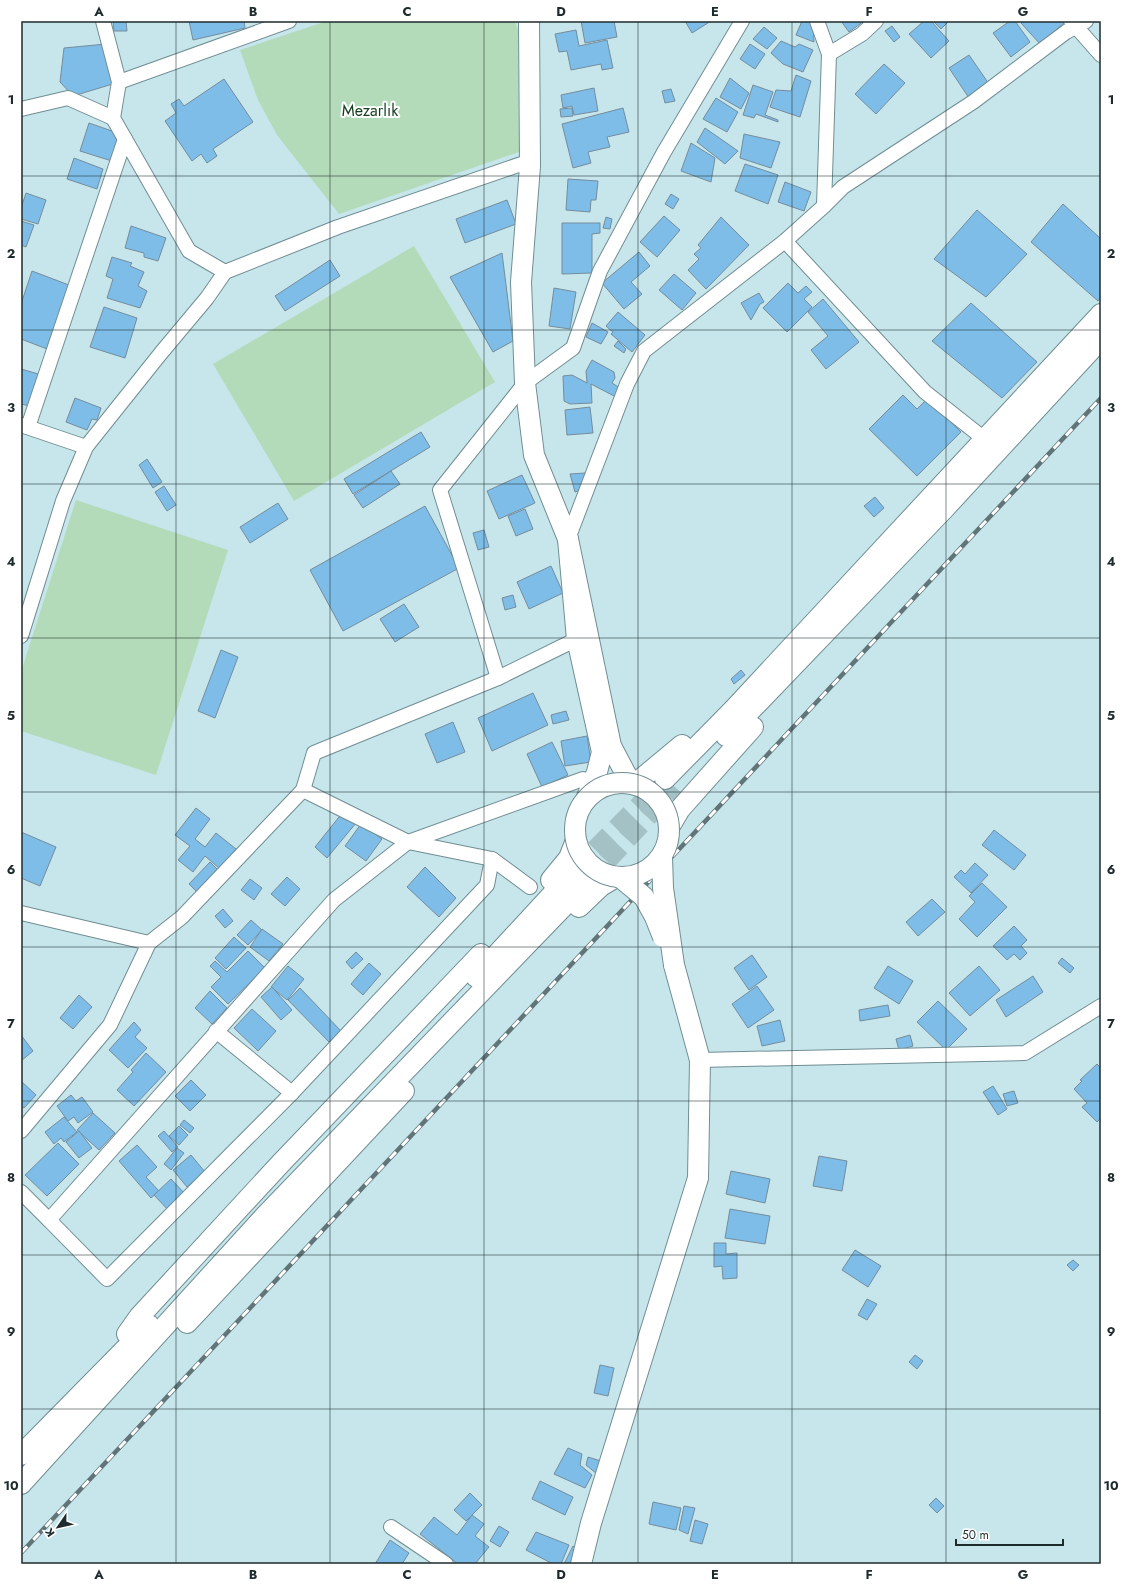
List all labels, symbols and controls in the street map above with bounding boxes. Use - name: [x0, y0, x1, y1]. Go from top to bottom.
- text: A: [93, 2, 104, 21]
- text: B: [249, 2, 258, 21]
- text: C: [402, 2, 412, 21]
- text: D: [556, 2, 566, 21]
- text: E: [711, 2, 719, 21]
- text: F: [865, 2, 873, 21]
- text: G: [1018, 2, 1029, 21]
- text: 1: [8, 90, 14, 109]
- text: 1: [1108, 90, 1114, 109]
- park label: Mezarlık: [342, 99, 399, 122]
- text: 2: [7, 244, 15, 263]
- text: 2: [1107, 244, 1115, 263]
- text: 3: [7, 398, 15, 417]
- text: 3: [1107, 398, 1115, 417]
- text: 4: [6, 552, 16, 571]
- text: 4: [1106, 552, 1116, 571]
- text: 5: [7, 706, 15, 725]
- text: 5: [1107, 706, 1115, 725]
- text: 6: [7, 860, 16, 879]
- text: 6: [1107, 860, 1116, 879]
- text: 7: [7, 1014, 15, 1033]
- text: 7: [1107, 1014, 1115, 1033]
- text: 8: [7, 1168, 15, 1187]
- text: 8: [1107, 1168, 1115, 1187]
- text: 9: [7, 1322, 16, 1341]
- text: 9: [1107, 1322, 1116, 1341]
- text: 10: [3, 1476, 19, 1495]
- text: 10: [1103, 1476, 1119, 1495]
- north arrow: [38, 1507, 78, 1547]
- scale bar: [956, 1521, 1063, 1547]
- text: K: [41, 1525, 58, 1540]
- text: 50 m: [962, 1526, 989, 1544]
- text: A: [93, 1565, 104, 1584]
- text: B: [249, 1565, 258, 1584]
- text: C: [402, 1565, 412, 1584]
- text: D: [556, 1565, 566, 1584]
- text: E: [711, 1565, 719, 1584]
- text: F: [865, 1565, 873, 1584]
- text: G: [1018, 1565, 1029, 1584]

